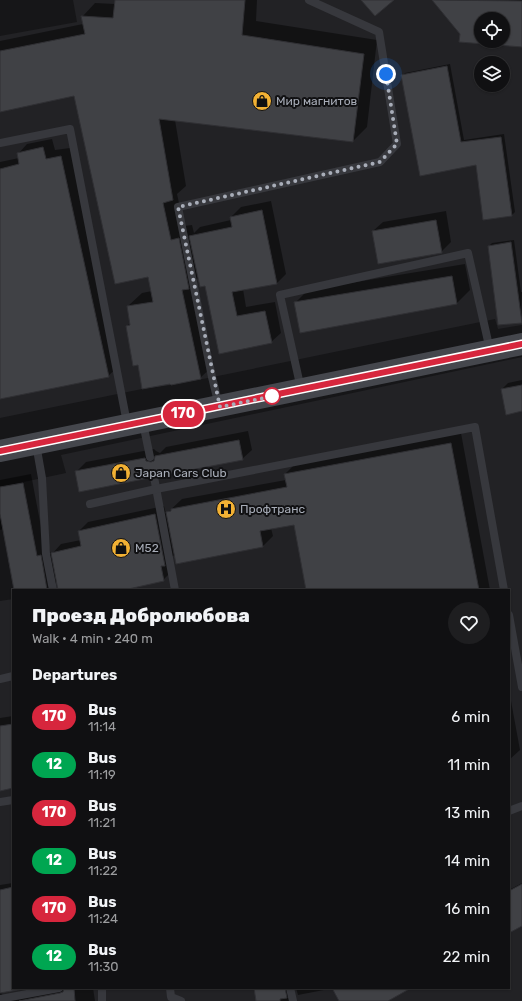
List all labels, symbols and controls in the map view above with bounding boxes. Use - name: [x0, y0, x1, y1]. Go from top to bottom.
- map controls: [474, 12, 510, 92]
- button: locate: [474, 12, 510, 48]
- button: layers: [474, 56, 510, 92]
- your location: [376, 64, 396, 84]
- shop icon: Мир магнитов: [251, 90, 273, 112]
- place label: Мир магнитов: [276, 94, 358, 108]
- unlabelled marker: [263, 387, 281, 405]
- line badge: 170: [160, 401, 206, 427]
- text: 170: [171, 405, 195, 422]
- shop icon: Japan Cars Club: [110, 462, 132, 484]
- place label: Japan Cars Club: [135, 466, 227, 480]
- hospital icon: Профтранс: [215, 498, 237, 520]
- place label: Профтранс: [240, 502, 305, 516]
- shop icon: M52: [110, 537, 132, 559]
- place label: M52: [135, 541, 159, 555]
- button: heart: [448, 602, 490, 644]
- text: Проезд Добролюбова: [32, 604, 250, 627]
- text: Walk · 4 min · 240 m: [32, 631, 153, 646]
- text: Departures: [32, 666, 117, 684]
- text: Bus: [88, 701, 116, 719]
- text: 170: [42, 708, 66, 725]
- text: 6 min: [451, 708, 490, 726]
- text: 11:14: [88, 719, 116, 734]
- text: Bus: [88, 749, 116, 767]
- text: 12: [46, 756, 62, 773]
- text: 11 min: [447, 756, 490, 774]
- text: 11:19: [88, 767, 116, 782]
- text: Bus: [88, 797, 116, 815]
- text: 170: [42, 804, 66, 821]
- text: 13 min: [445, 804, 490, 822]
- text: 11:21: [88, 815, 116, 830]
- text: Bus: [88, 845, 116, 863]
- text: 12: [46, 852, 62, 869]
- text: 14 min: [445, 852, 490, 870]
- text: 11:22: [88, 863, 118, 878]
- text: Bus: [88, 893, 116, 911]
- text: 170: [42, 900, 66, 917]
- text: 16 min: [445, 900, 490, 918]
- text: 11:24: [88, 911, 118, 926]
- text: Bus: [88, 941, 116, 959]
- text: 12: [46, 948, 62, 965]
- text: 22 min: [443, 948, 490, 966]
- text: 11:30: [88, 959, 119, 974]

